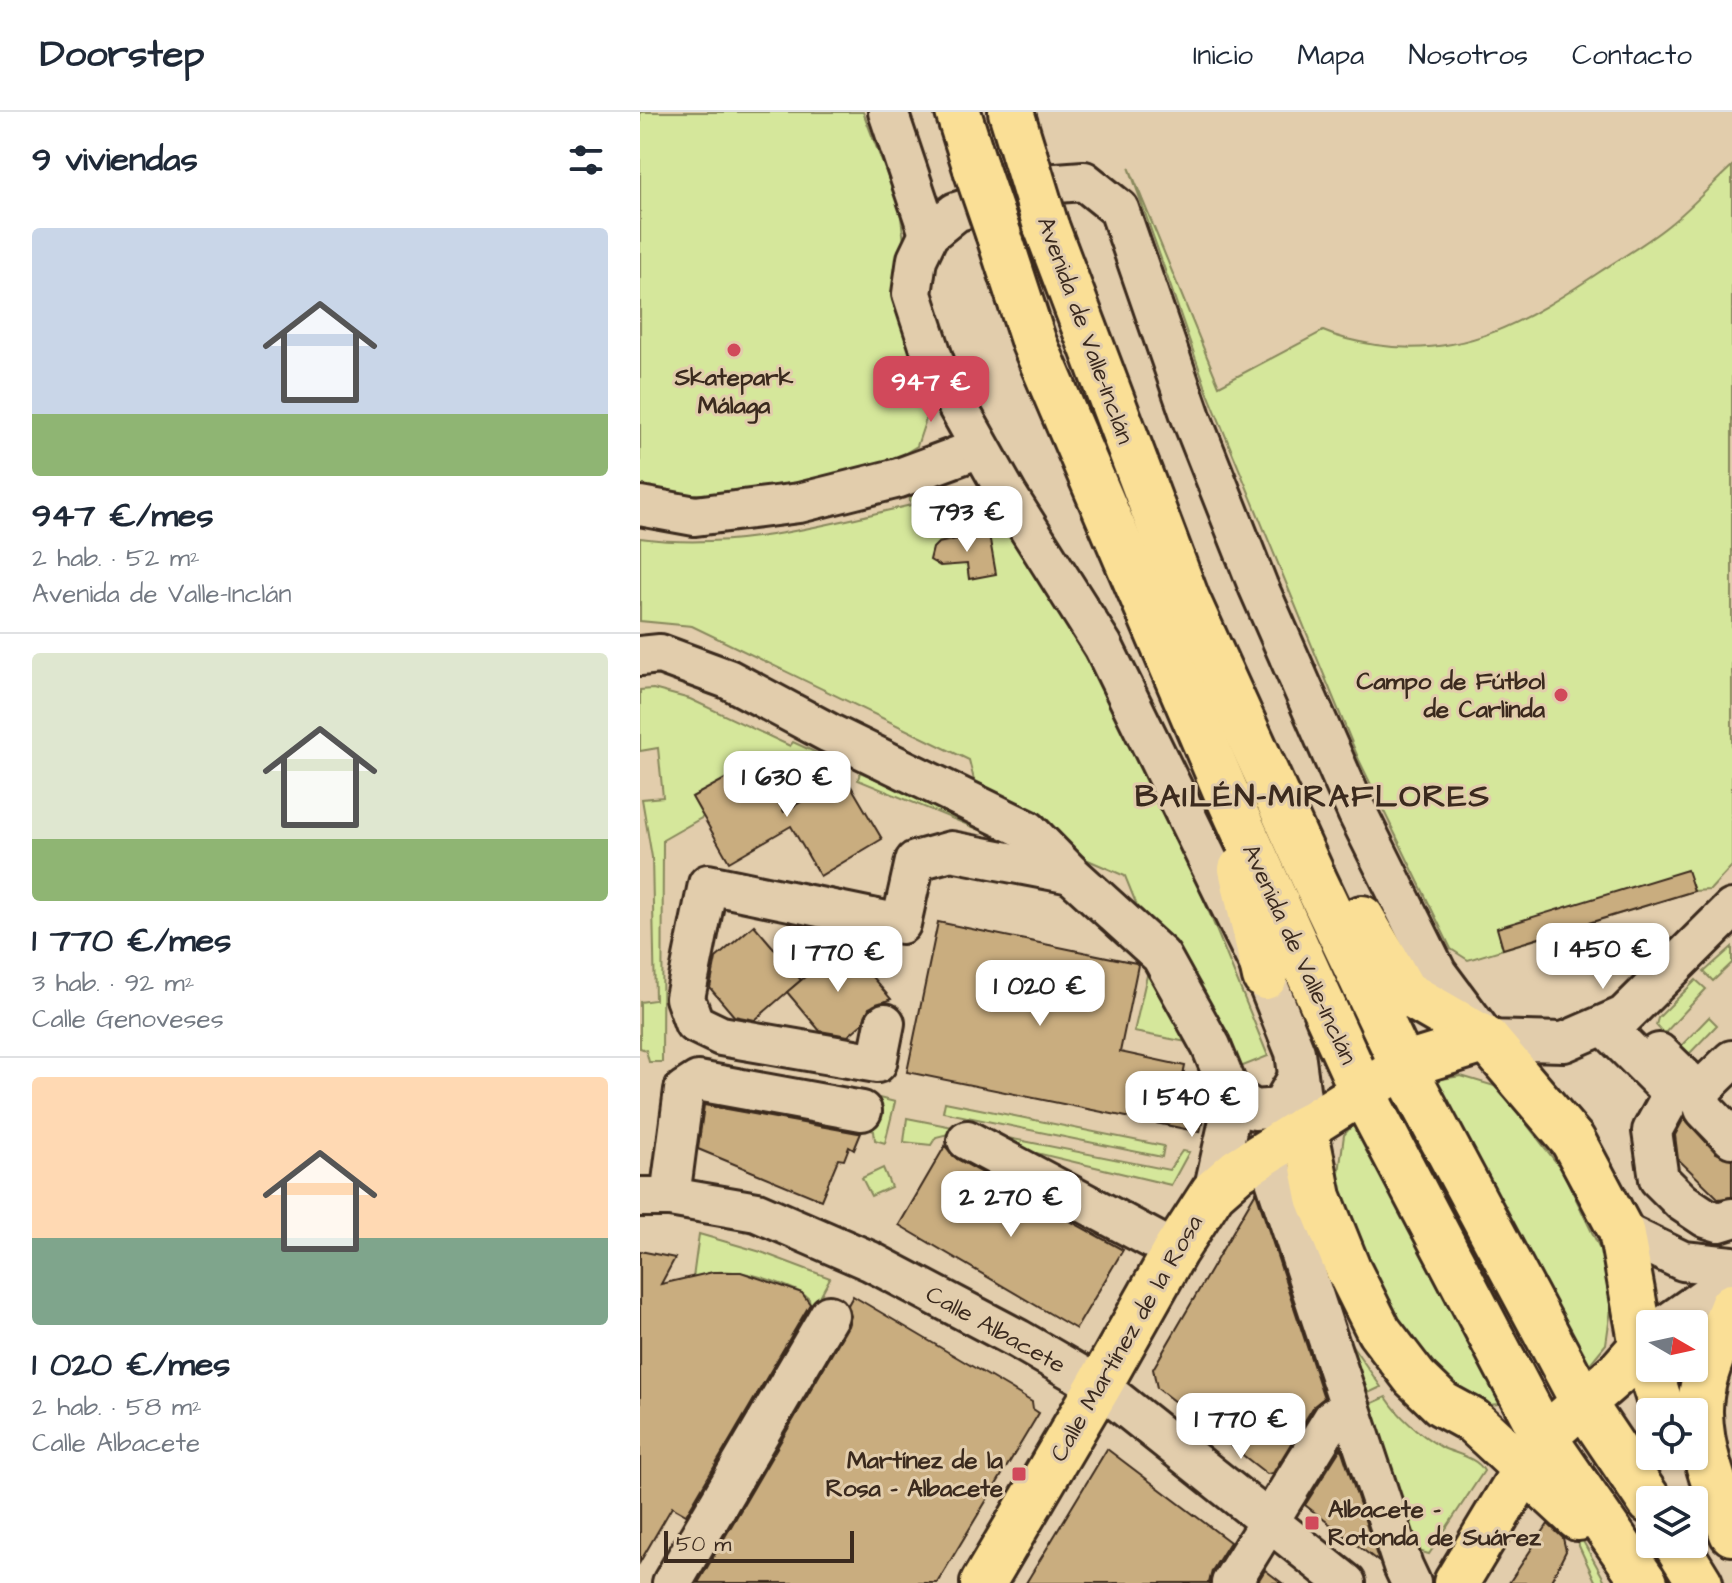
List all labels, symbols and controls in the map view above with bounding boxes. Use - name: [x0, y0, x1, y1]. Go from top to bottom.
- text: Doorstep: [40, 29, 205, 81]
- text: Inicio: [1193, 36, 1253, 75]
- text: Mapa: [1297, 36, 1364, 75]
- text: Nosotros: [1408, 36, 1528, 75]
- text: Contacto: [1572, 36, 1692, 75]
- text: 9 viviendas: [32, 136, 198, 184]
- icon: filters: [564, 138, 608, 182]
- street label: Avenida de Valle-Inclán: [1028, 212, 1142, 449]
- icon: home: [248, 280, 392, 424]
- marker: Skatepark Málaga: [725, 341, 743, 359]
- pin: 947 €: [875, 356, 987, 424]
- place label: Skatepark Málaga: [674, 361, 794, 424]
- text: 947 €: [891, 364, 971, 400]
- pin: 793 €: [911, 486, 1023, 554]
- text: 947 €/mes: [32, 492, 213, 540]
- text: 793 €: [929, 494, 1005, 530]
- text: 2 hab. · 52 m²: [32, 540, 200, 576]
- text: Avenida de Valle-Inclán: [32, 576, 291, 612]
- place label: Campo de Fútbol de Carlinda: [1356, 665, 1546, 727]
- marker: Campo de Fútbol de Carlinda: [1552, 686, 1570, 704]
- icon: home: [248, 705, 392, 849]
- pin: 1 630 €: [713, 751, 861, 819]
- text: 1 630 €: [742, 759, 832, 795]
- district label: BAILÉN-MIRAFLORES: [1135, 774, 1491, 819]
- street label: Avenida de Valle-Inclán: [1233, 839, 1365, 1070]
- text: 1 770 €/mes: [32, 917, 231, 965]
- pin: 1 450 €: [1529, 923, 1677, 991]
- pin: 1 770 €: [764, 926, 912, 994]
- text: 1 450 €: [1554, 931, 1652, 967]
- text: 1 770 €: [791, 934, 885, 970]
- pin: 1 020 €: [966, 960, 1114, 1028]
- text: 3 hab. · 92 m²: [32, 965, 195, 1001]
- text: 1 020 €: [994, 968, 1086, 1004]
- text: Calle Genoveses: [32, 1001, 224, 1037]
- pin: 1 540 €: [1118, 1071, 1266, 1139]
- text: 1 540 €: [1143, 1079, 1241, 1115]
- icon: home: [248, 1129, 392, 1273]
- pin: 2 270 €: [937, 1171, 1085, 1239]
- text: 2 270 €: [959, 1179, 1063, 1215]
- street label: Calle Martínez de la Rosa: [1042, 1209, 1212, 1468]
- street label: Calle Albacete: [919, 1277, 1072, 1382]
- north arrow: [1636, 1310, 1708, 1382]
- map controls: [1636, 1310, 1708, 1558]
- text: 1 020 €/mes: [32, 1341, 230, 1389]
- text: 2 hab. · 58 m²: [32, 1389, 202, 1425]
- pin: 1 770 €: [1167, 1393, 1315, 1461]
- button: locate: [1636, 1398, 1708, 1470]
- text: 1 770 €: [1194, 1401, 1288, 1437]
- text: Calle Albacete: [32, 1425, 200, 1461]
- place label: Martínez de la Rosa - Albacete: [826, 1444, 1004, 1506]
- marker: Martínez de la Rosa - Albacete: [1010, 1465, 1028, 1483]
- button: layers: [1636, 1486, 1708, 1558]
- place label: Albacete - Rotonda de Suárez: [1328, 1493, 1542, 1555]
- marker: Albacete - Rotonda de Suárez: [1303, 1514, 1321, 1532]
- scale bar: [664, 1527, 854, 1563]
- text: 50 m: [676, 1529, 731, 1560]

